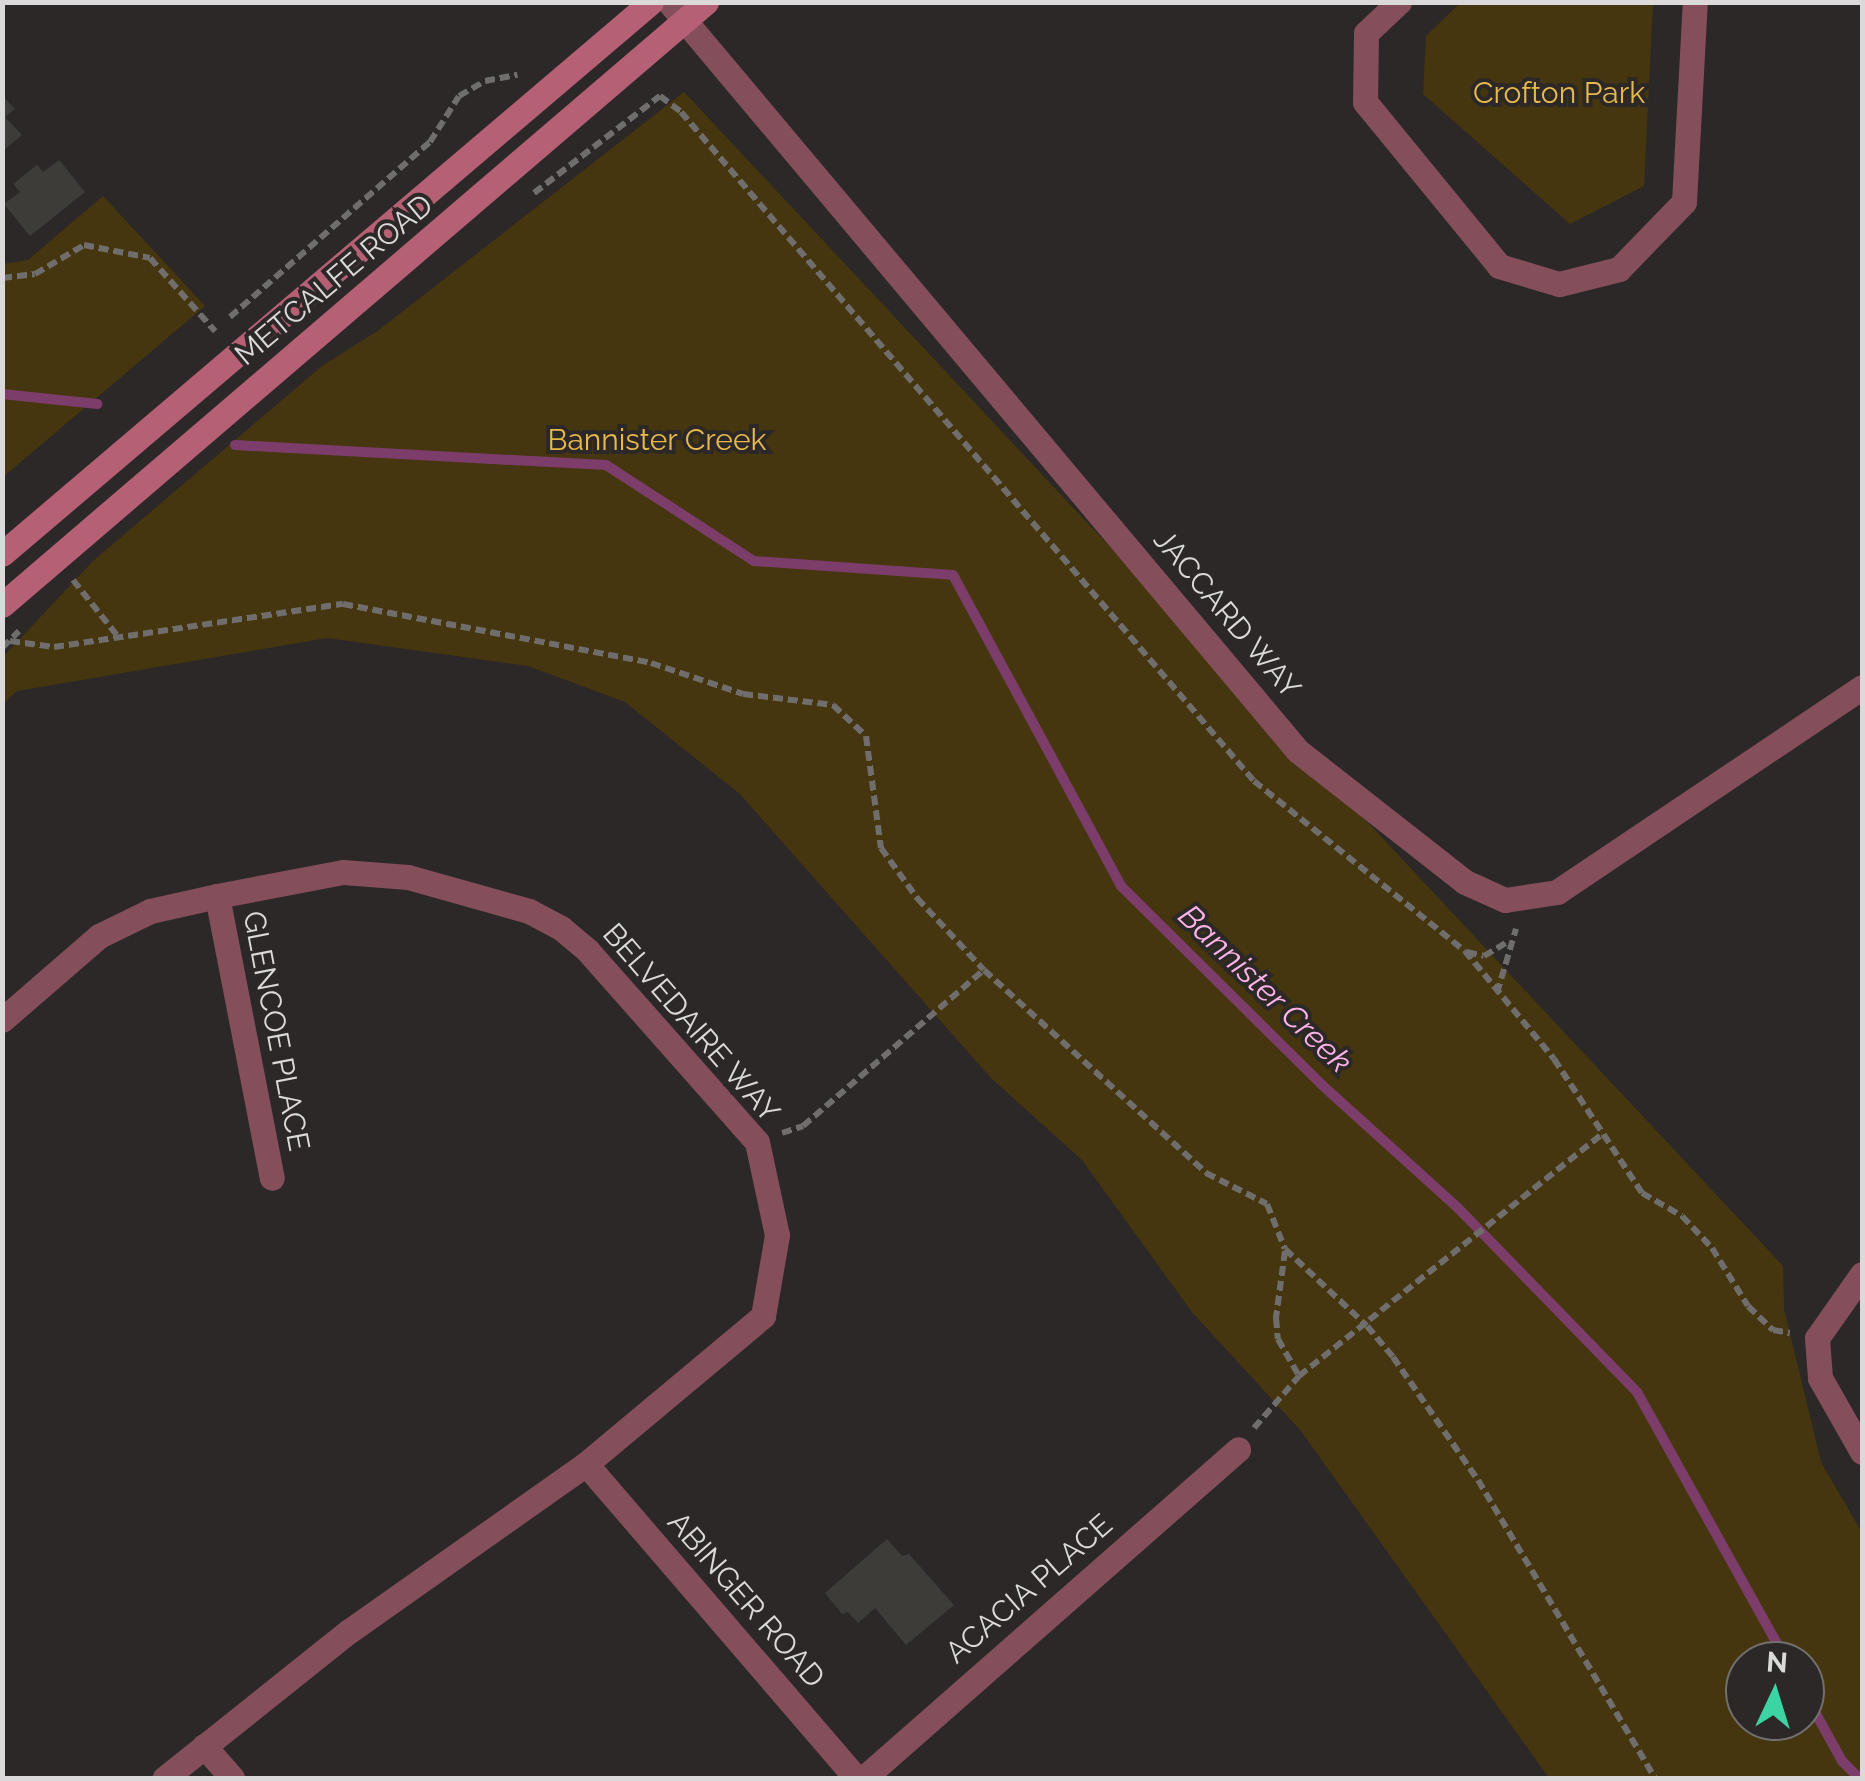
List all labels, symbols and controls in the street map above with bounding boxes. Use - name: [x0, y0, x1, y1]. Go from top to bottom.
- park label: Crofton Park: [1473, 75, 1645, 111]
- street label: METCALFE ROAD: [228, 187, 440, 373]
- park label: Bannister Creek: [547, 422, 767, 458]
- street label: JACCARD WAY: [1146, 522, 1308, 706]
- water label: Bannister Creek: [1170, 897, 1360, 1081]
- street label: GLENCOE PLACE: [235, 908, 317, 1154]
- street label: BELVEDAIRE WAY: [595, 916, 787, 1130]
- street label: ABINGER ROAD: [660, 1505, 832, 1695]
- street label: ACACIA PLACE: [938, 1507, 1120, 1671]
- north arrow: [1725, 1641, 1825, 1741]
- text: N: [1765, 1645, 1789, 1680]

